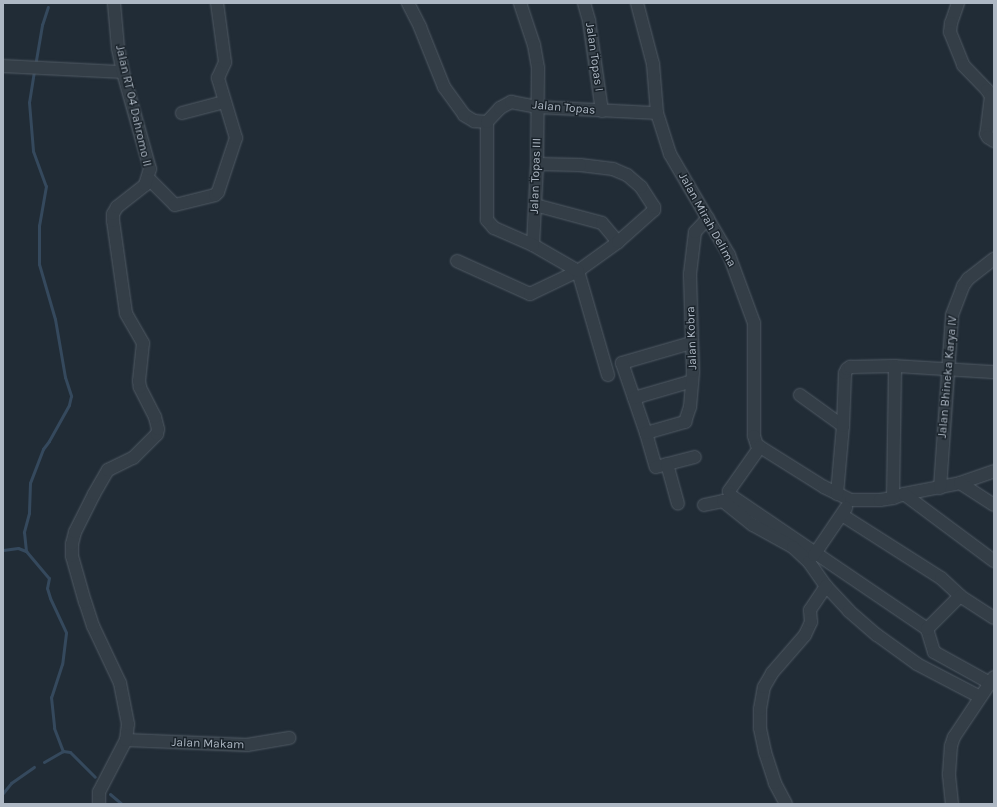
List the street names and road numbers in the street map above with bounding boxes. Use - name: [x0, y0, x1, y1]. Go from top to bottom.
- street label: Jalan Topas I: [582, 22, 606, 92]
- street label: Jalan RT 04 Dahromo II: [112, 44, 154, 168]
- street label: Jalan Topas: [532, 98, 596, 118]
- street label: Jalan Topas III: [527, 138, 545, 214]
- street label: Jalan Mirah Delima: [675, 171, 739, 269]
- street label: Jalan Kobra: [684, 306, 700, 370]
- street label: Jalan Bhineka Karya IV: [935, 315, 961, 439]
- street label: Jalan Makam: [171, 736, 245, 752]

